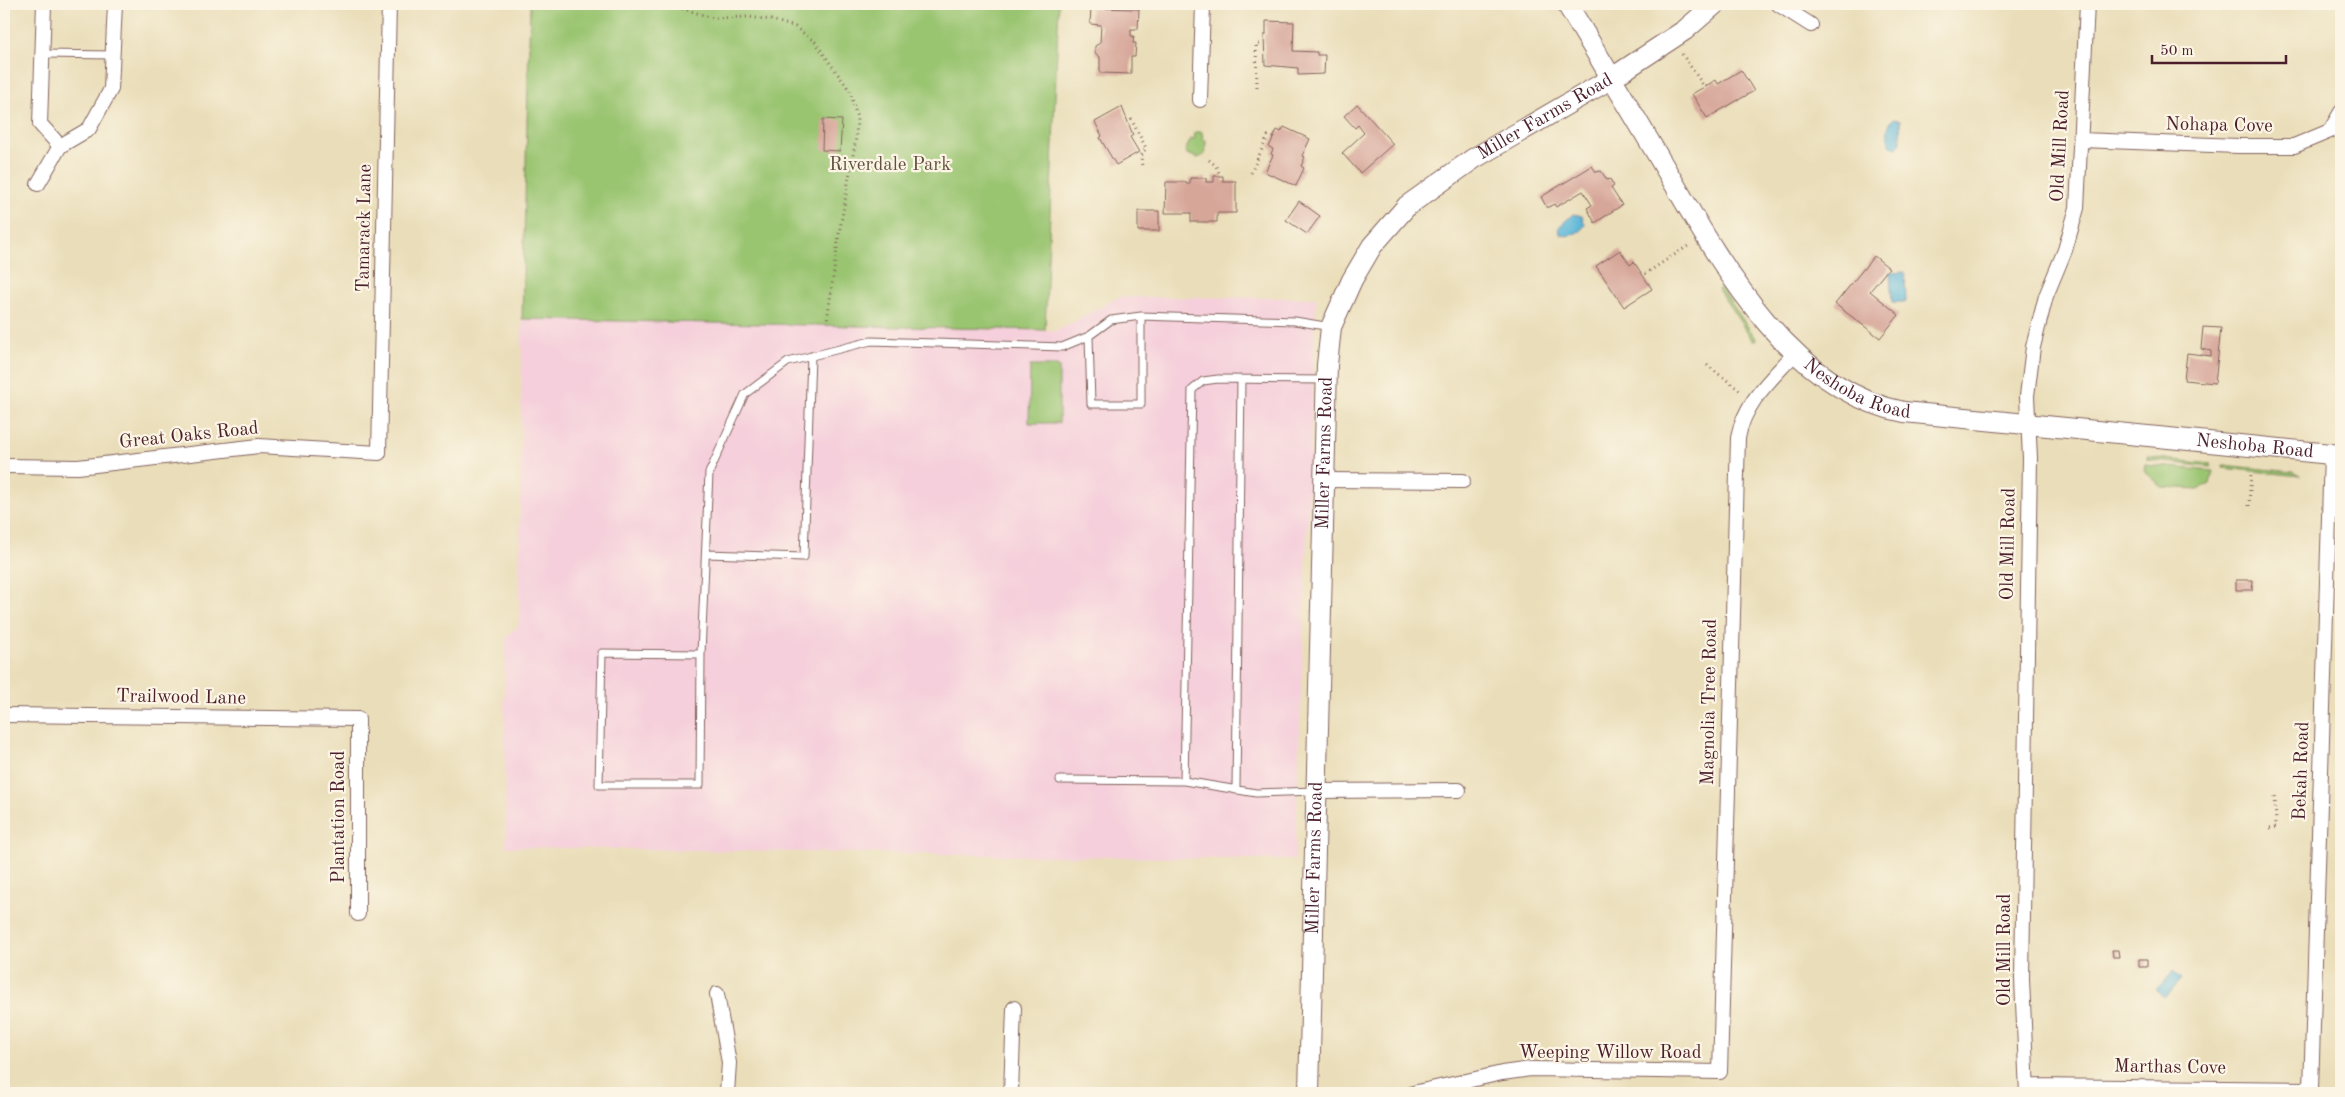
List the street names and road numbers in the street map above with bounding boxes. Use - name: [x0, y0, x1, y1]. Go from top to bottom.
- street label: Miller Farms Road: [1474, 70, 1616, 164]
- street label: Old Mill Road: [2049, 89, 2073, 203]
- street label: Nohapa Cove: [2165, 116, 2273, 136]
- street label: Tamarack Lane: [354, 164, 376, 292]
- street label: Neshoba Road: [1800, 355, 1912, 422]
- street label: Miller Farms Road: [1313, 376, 1336, 530]
- street label: Great Oaks Road: [118, 419, 260, 453]
- street label: Neshoba Road: [2195, 431, 2315, 462]
- street label: Old Mill Road: [1999, 487, 2019, 600]
- street label: Magnolia Tree Road: [1699, 618, 1721, 786]
- street label: Trailwood Lane: [116, 687, 246, 709]
- street label: Bekah Road: [2291, 721, 2313, 821]
- street label: Plantation Road: [330, 750, 349, 883]
- street label: Miller Farms Road: [1303, 781, 1326, 935]
- street label: Old Mill Road: [1996, 894, 2015, 1006]
- street label: Weeping Willow Road: [1518, 1044, 1702, 1063]
- street label: Marthas Cove: [2114, 1058, 2226, 1078]

